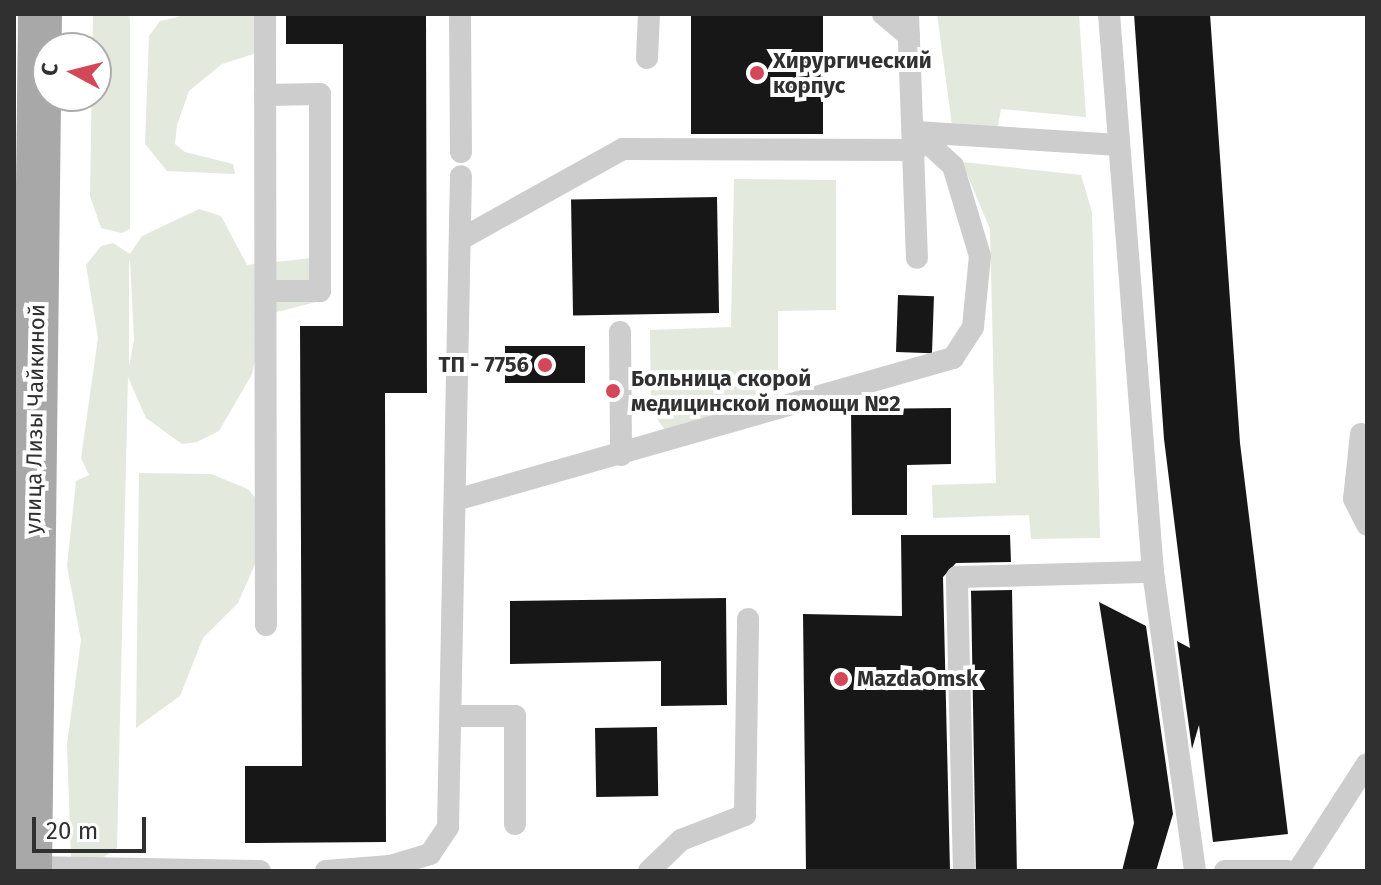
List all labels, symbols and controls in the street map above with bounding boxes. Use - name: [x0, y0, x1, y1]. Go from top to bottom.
- north arrow: [32, 32, 112, 112]
- place label: Хирургический корпус: [773, 47, 932, 98]
- text: С: [35, 61, 64, 77]
- marker: Хирургический корпус: [748, 64, 766, 82]
- street label: улица Лизы Чайкиной: [20, 304, 50, 534]
- place label: ТП - 7756: [439, 352, 529, 378]
- marker: ТП - 7756: [536, 356, 554, 374]
- place label: Больница скорой медицинской помощи №2: [631, 365, 901, 416]
- marker: Больница скорой медицинской помощи №2: [602, 380, 624, 402]
- place label: MazdaOmsk: [857, 666, 978, 692]
- marker: MazdaOmsk: [832, 670, 850, 688]
- scale bar: [36, 801, 150, 851]
- text: 20 m: [46, 817, 98, 845]

